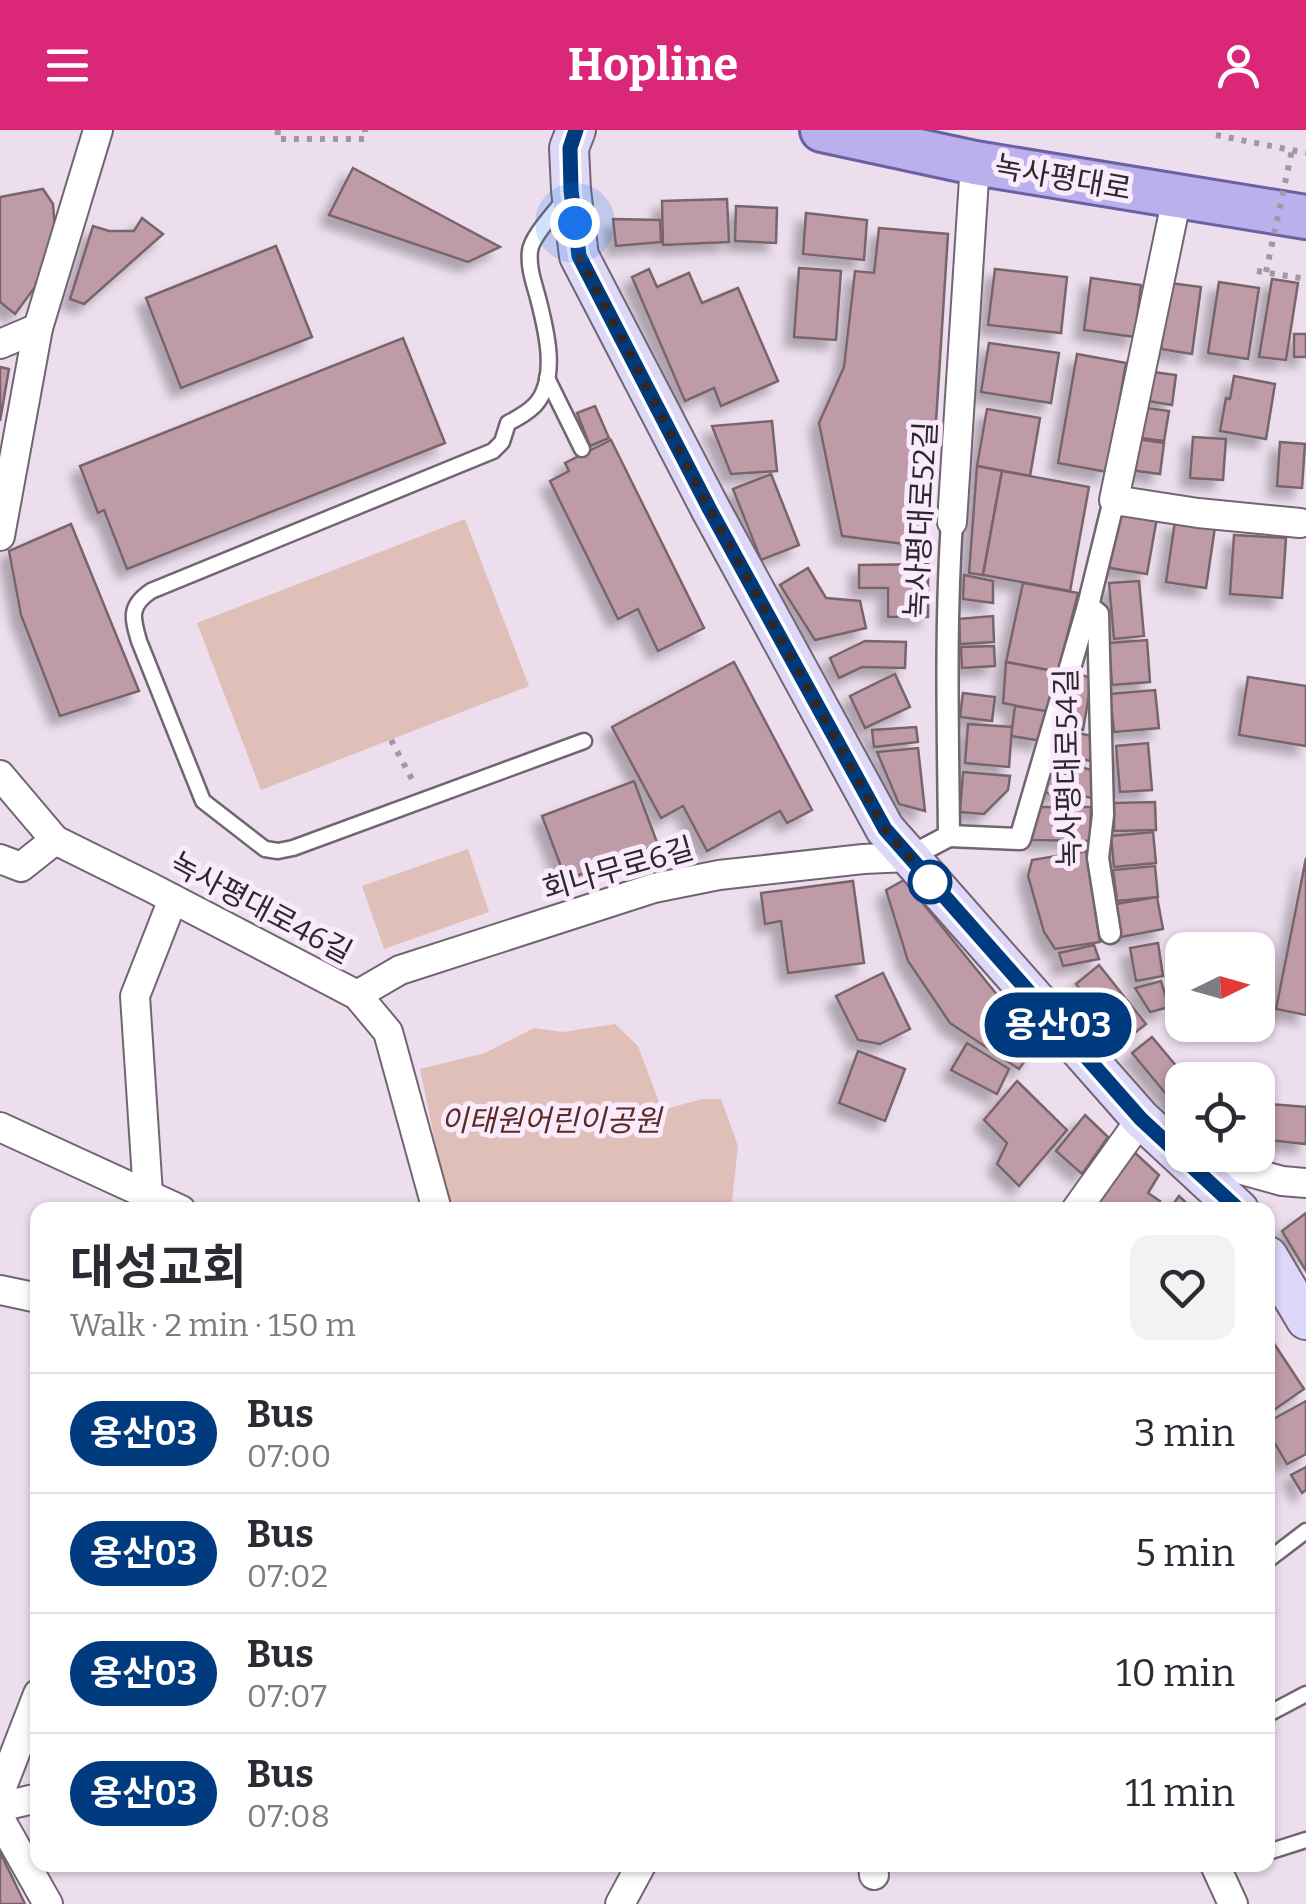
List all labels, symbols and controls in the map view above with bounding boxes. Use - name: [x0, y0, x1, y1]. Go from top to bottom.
- icon: menu: [40, 38, 95, 93]
- text: Hopline: [568, 38, 738, 92]
- icon: person: [1211, 38, 1266, 93]
- street label: 녹사평대로: [992, 148, 1134, 208]
- your location: [550, 198, 600, 248]
- street label: 녹사평대로52길: [898, 420, 944, 620]
- street label: 녹사평대로54길: [1048, 668, 1088, 868]
- street label: 회나무로6길: [538, 830, 698, 908]
- street label: 녹사평대로46길: [164, 845, 358, 971]
- unlabelled marker: [909, 861, 951, 903]
- north arrow: [1165, 932, 1275, 1042]
- map controls: [1165, 932, 1275, 1172]
- line badge: 용산03: [988, 992, 1128, 1058]
- text: 용산03: [1005, 1004, 1111, 1046]
- button: locate: [1165, 1062, 1275, 1172]
- park label: 이태원어린이공원: [441, 1103, 664, 1139]
- button: heart: [1130, 1235, 1235, 1340]
- text: 대성교회: [70, 1239, 247, 1297]
- text: Walk · 2 min · 150 m: [70, 1306, 356, 1344]
- text: Bus: [247, 1391, 314, 1437]
- text: 3 min: [1134, 1410, 1235, 1456]
- text: 용산03: [90, 1412, 197, 1454]
- text: 07:00: [247, 1437, 331, 1475]
- text: Bus: [247, 1511, 314, 1557]
- text: 5 min: [1135, 1530, 1235, 1576]
- text: 용산03: [90, 1532, 197, 1574]
- text: 07:02: [247, 1557, 328, 1595]
- text: Bus: [247, 1631, 314, 1677]
- text: 10 min: [1116, 1650, 1235, 1696]
- text: 용산03: [90, 1652, 197, 1694]
- text: 07:07: [247, 1677, 327, 1715]
- text: Bus: [247, 1751, 314, 1797]
- text: 11 min: [1125, 1770, 1235, 1816]
- text: 용산03: [90, 1772, 197, 1814]
- text: 07:08: [247, 1797, 330, 1835]

